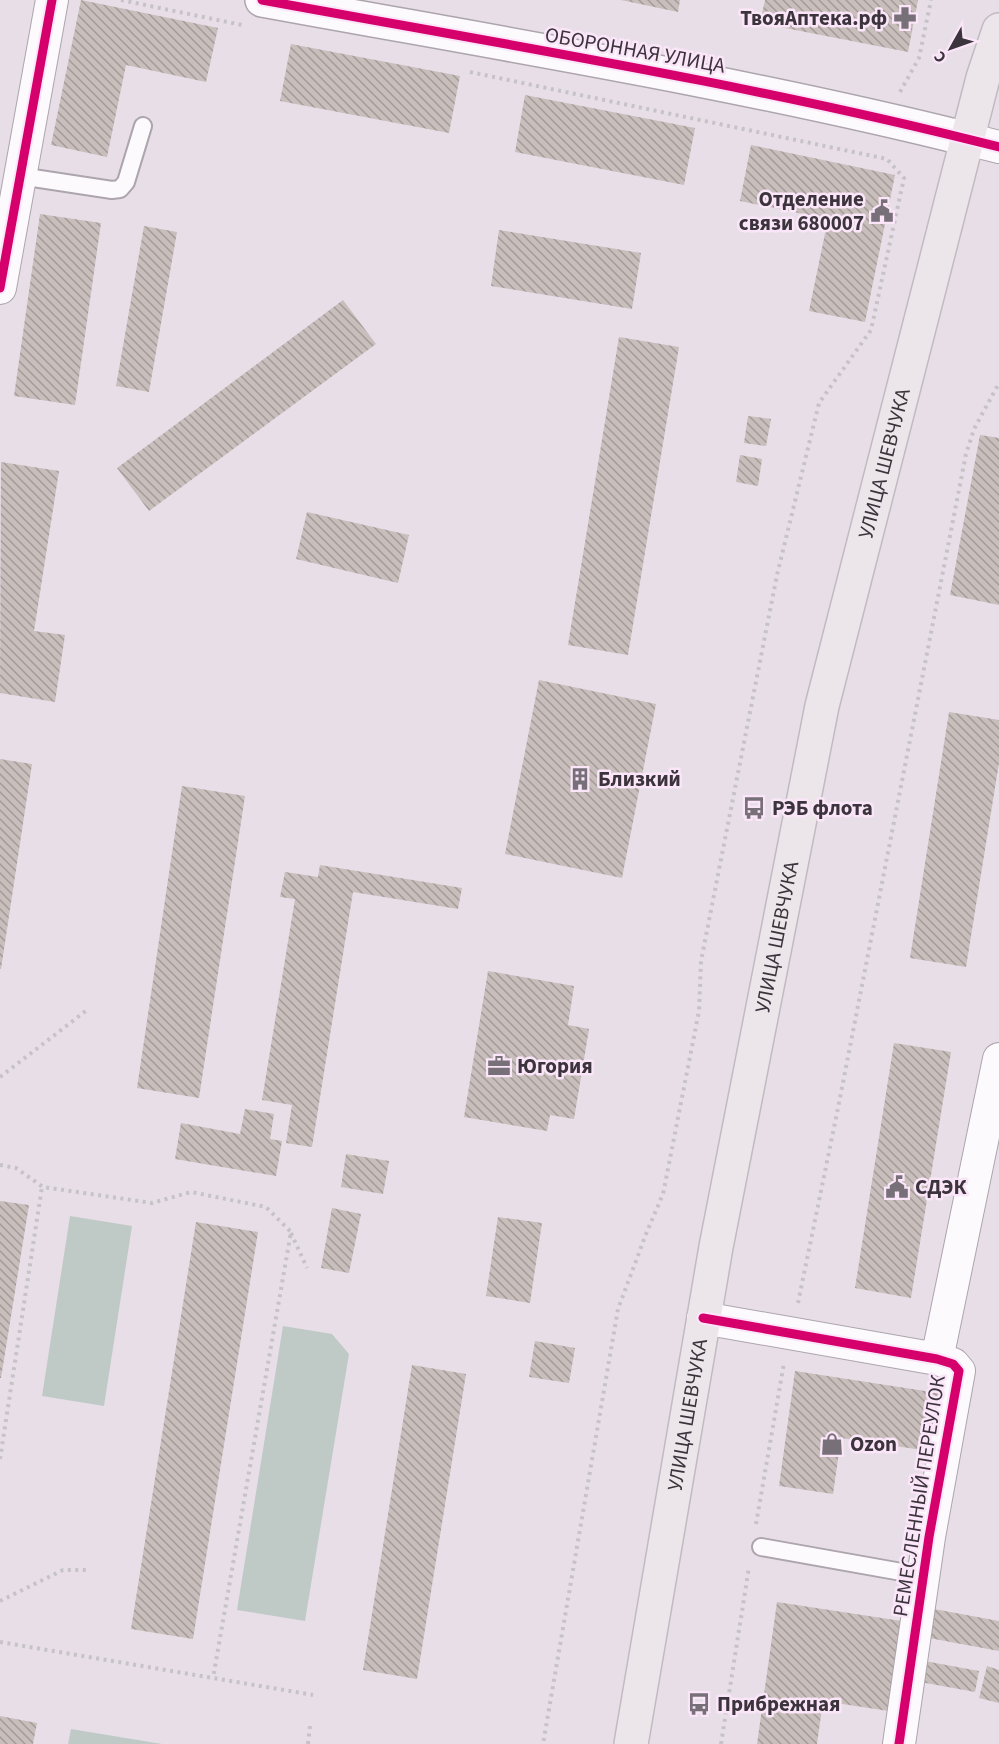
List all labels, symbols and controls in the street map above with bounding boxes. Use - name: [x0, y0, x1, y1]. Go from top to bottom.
- place label: ТвояАптека.рф: [740, 3, 887, 33]
- pharmacy icon: ТвояАптека.рф: [892, 5, 918, 31]
- north arrow: [921, 18, 981, 78]
- street label: ОБОРОННАЯ УЛИЦА: [543, 19, 728, 81]
- text: С: [929, 46, 952, 68]
- place label: Отделение связи 680007: [739, 184, 864, 238]
- public building icon: Отделение связи 680007: [869, 198, 895, 224]
- street label: УЛИЦА ШЕВЧУКА: [851, 384, 918, 542]
- place label: Близкий: [598, 764, 681, 794]
- building icon: Близкий: [567, 766, 593, 792]
- place label: РЭБ флота: [772, 793, 873, 823]
- bus stop icon: РЭБ флота: [741, 795, 767, 821]
- street label: УЛИЦА ШЕВЧУКА: [747, 858, 806, 1016]
- place label: Югория: [517, 1051, 593, 1081]
- office icon: Югория: [486, 1053, 512, 1079]
- place label: СДЭК: [915, 1172, 968, 1202]
- public building icon: СДЭК: [884, 1174, 910, 1200]
- street label: УЛИЦА ШЕВЧУКА: [660, 1336, 715, 1493]
- street label: РЕМЕСЛЕННЫЙ ПЕРЕУЛОК: [885, 1372, 953, 1619]
- place label: Ozon: [850, 1429, 897, 1459]
- shop icon: Ozon: [819, 1431, 845, 1457]
- place label: Прибрежная: [717, 1689, 840, 1719]
- bus stop icon: Прибрежная: [686, 1691, 712, 1717]

